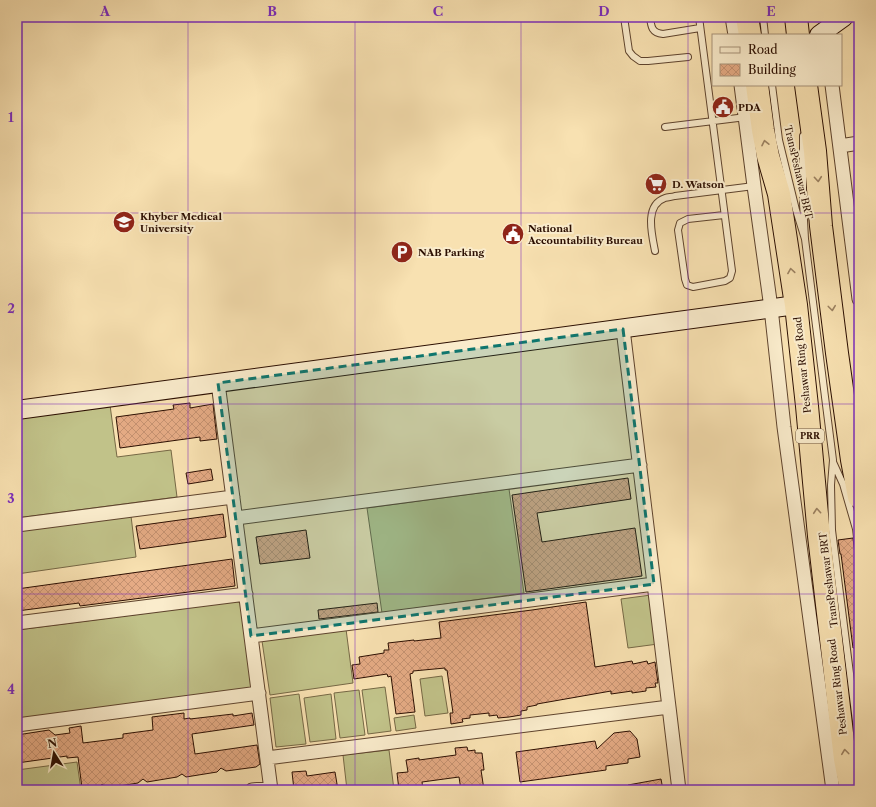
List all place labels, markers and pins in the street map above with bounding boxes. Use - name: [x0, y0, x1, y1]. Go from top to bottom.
- public building icon: PDA: [710, 94, 736, 120]
- place label: PDA: [738, 101, 761, 114]
- supermarket icon: D. Watson: [643, 171, 669, 197]
- place label: D. Watson: [672, 178, 724, 191]
- school or university icon: Khyber Medical University: [111, 209, 137, 235]
- place label: Khyber Medical University: [140, 210, 222, 235]
- public building icon: National Accountability Bureau: [500, 221, 526, 247]
- place label: National Accountability Bureau: [527, 222, 643, 247]
- parking icon: NAB Parking: [389, 239, 415, 265]
- place label: NAB Parking: [418, 246, 485, 259]

